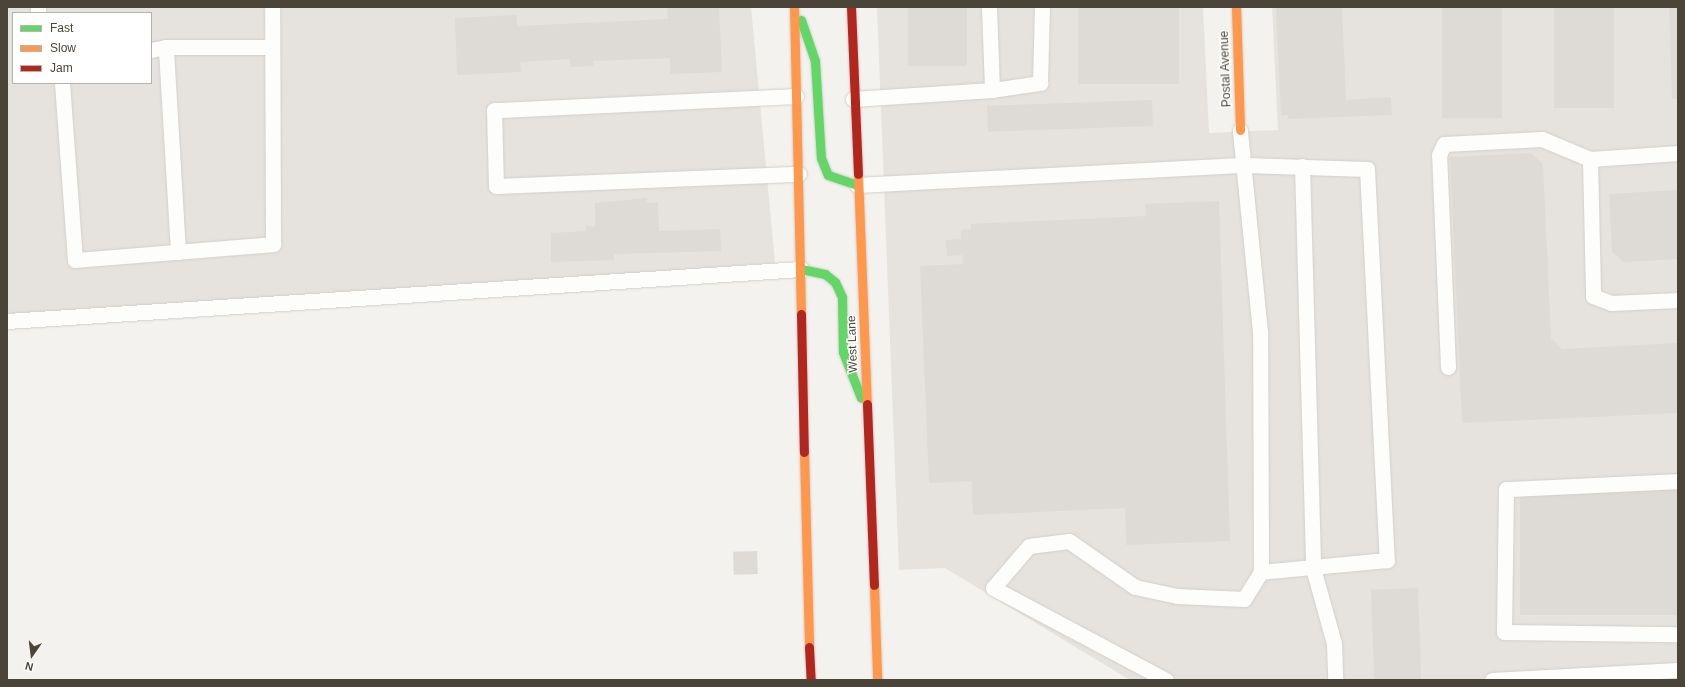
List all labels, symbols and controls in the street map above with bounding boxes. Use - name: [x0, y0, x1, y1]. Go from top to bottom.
- legend: [12, 12, 152, 84]
- text: Fast: [50, 21, 73, 35]
- street label: Postal Avenue: [1217, 30, 1235, 108]
- text: Slow: [50, 41, 76, 55]
- text: Jam: [50, 61, 73, 75]
- street label: West Lane: [845, 315, 861, 373]
- north arrow: [12, 635, 52, 675]
- text: N: [24, 660, 34, 673]

